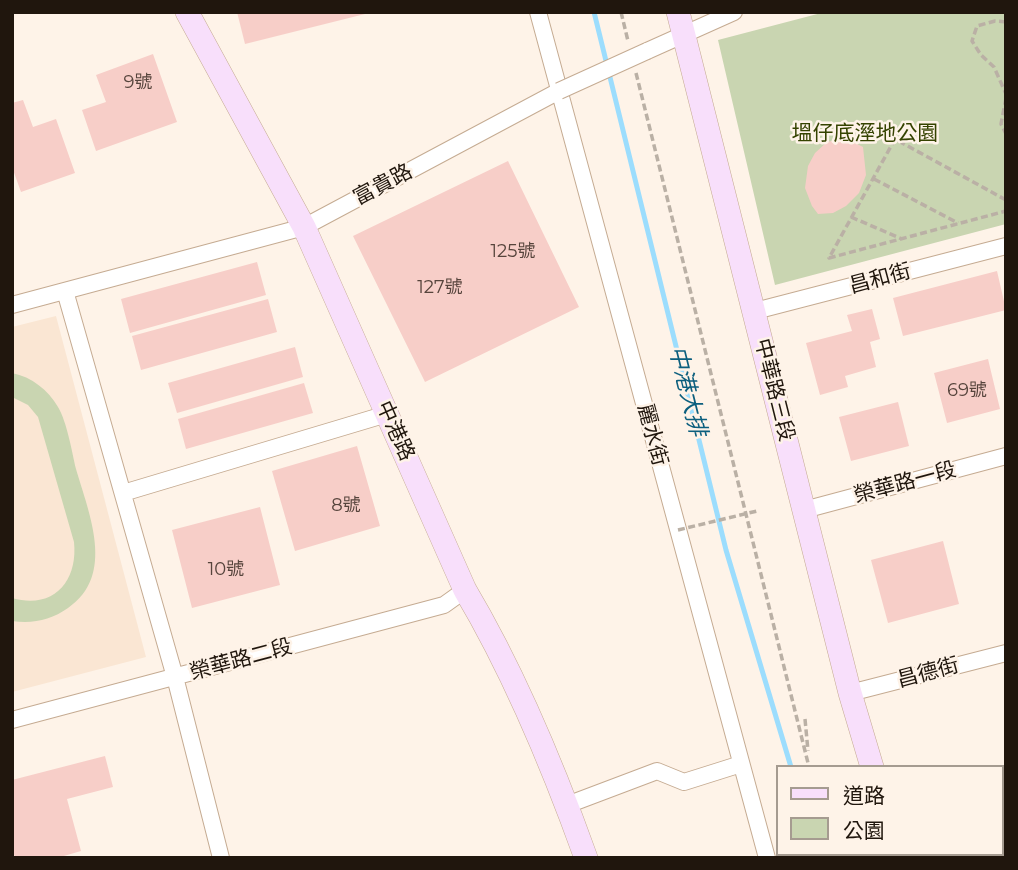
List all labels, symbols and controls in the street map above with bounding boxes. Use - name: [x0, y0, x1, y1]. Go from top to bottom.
- house number: 9號: [124, 72, 152, 94]
- park label: 塭仔底溼地公園: [792, 121, 938, 147]
- street label: 富貴路: [349, 159, 417, 211]
- house number: 125號: [491, 241, 535, 263]
- street label: 昌和街: [846, 259, 914, 299]
- house number: 127號: [417, 277, 463, 299]
- street label: 中華路三段: [749, 336, 799, 444]
- water label: 中港大排: [662, 343, 712, 439]
- house number: 69號: [947, 380, 987, 402]
- street label: 中港路: [371, 397, 419, 465]
- street label: 麗水街: [632, 401, 672, 469]
- street label: 榮華路一段: [851, 457, 959, 509]
- house number: 8號: [331, 495, 361, 517]
- house number: 10號: [208, 559, 244, 581]
- street label: 榮華路二段: [187, 634, 295, 686]
- street label: 昌德街: [894, 653, 962, 693]
- legend: [776, 765, 1004, 856]
- text: 道路: [843, 783, 885, 808]
- text: 公園: [843, 818, 885, 843]

